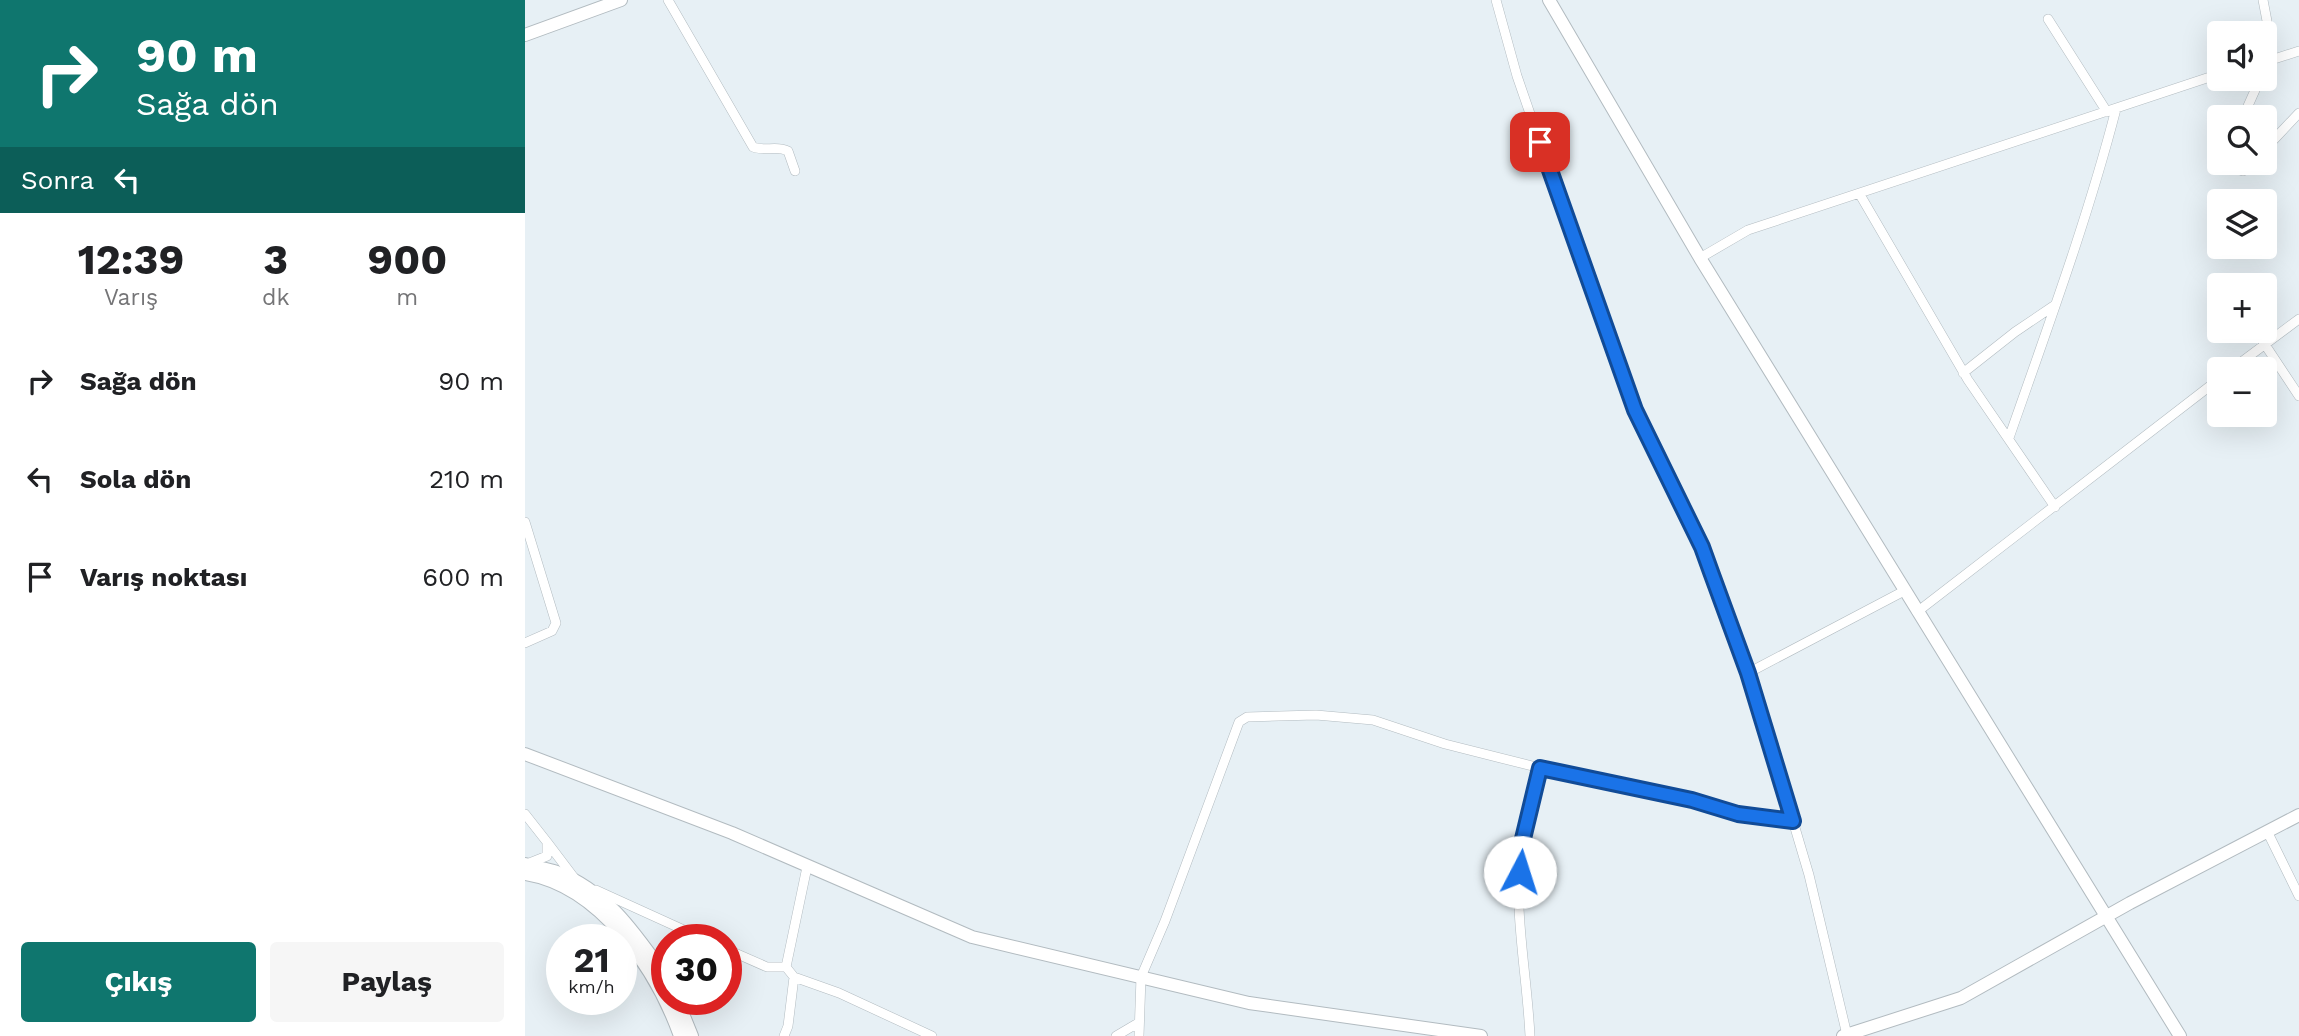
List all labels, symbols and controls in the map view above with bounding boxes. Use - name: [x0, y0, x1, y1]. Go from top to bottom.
- map controls: [2207, 21, 2277, 427]
- button: sound: [2207, 21, 2277, 91]
- text: 90 m: [136, 26, 258, 84]
- icon: right: [21, 28, 112, 119]
- text: Sağa dön: [136, 85, 279, 123]
- button: search: [2207, 105, 2277, 175]
- pin: [1510, 112, 1570, 172]
- icon: arrive: [1521, 123, 1559, 161]
- icon: left: [108, 161, 146, 199]
- text: Sonra: [21, 165, 94, 195]
- button: layers: [2207, 189, 2277, 259]
- text: 12:39: [78, 235, 184, 284]
- text: 3: [263, 235, 288, 284]
- text: 900: [367, 235, 447, 284]
- button: +: [2207, 273, 2277, 343]
- text: Varış: [104, 284, 158, 311]
- text: dk: [262, 284, 290, 311]
- text: m: [396, 284, 418, 311]
- button: −: [2207, 357, 2277, 427]
- icon: right: [21, 362, 59, 400]
- text: Sağa dön: [80, 366, 197, 396]
- text: 90 m: [438, 366, 504, 396]
- icon: left: [21, 460, 59, 498]
- text: Sola dön: [80, 464, 191, 494]
- text: 210 m: [429, 464, 504, 494]
- icon: arrive: [21, 558, 59, 596]
- text: Varış noktası: [80, 562, 247, 592]
- text: 600 m: [422, 562, 504, 592]
- position arrow: [1483, 835, 1557, 909]
- speed limit sign: 30: [651, 924, 742, 1015]
- text: 21: [574, 939, 609, 981]
- button: Çıkış: [21, 942, 256, 1022]
- button: Paylaş: [270, 942, 504, 1022]
- text: km/h: [568, 976, 615, 997]

